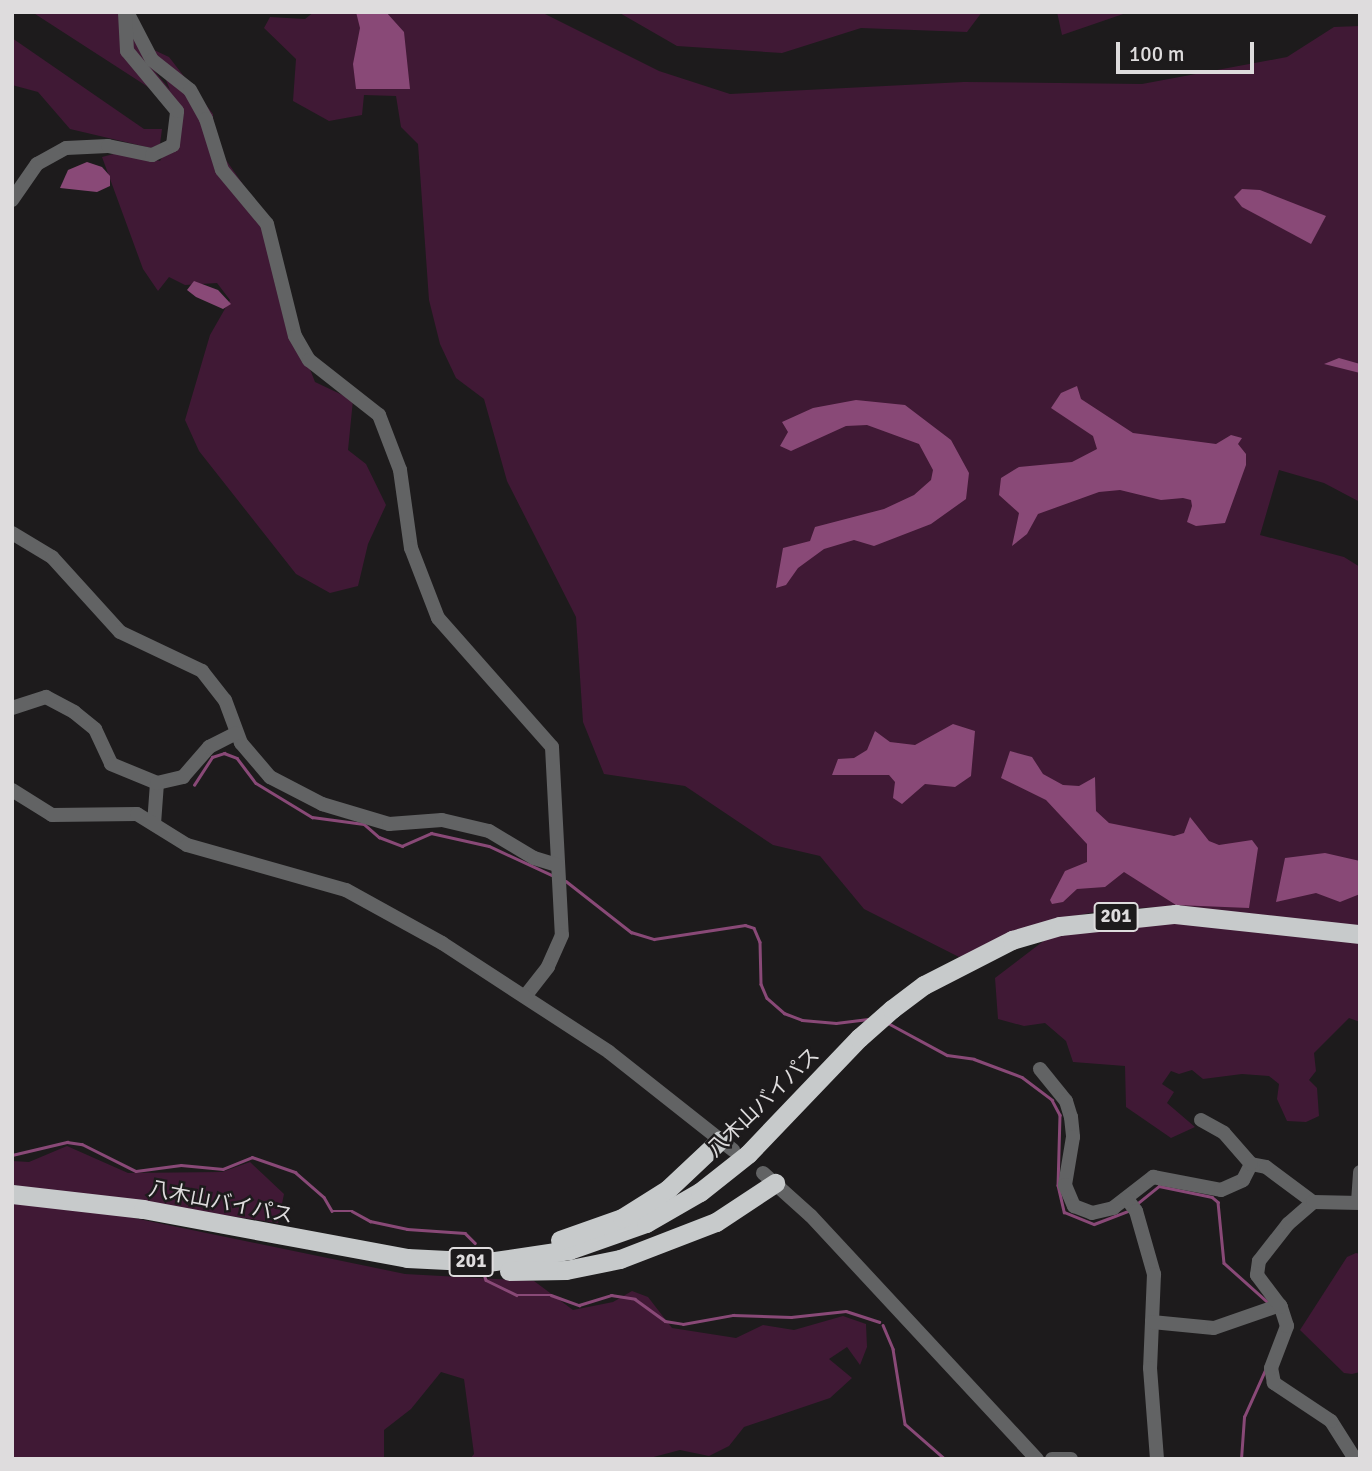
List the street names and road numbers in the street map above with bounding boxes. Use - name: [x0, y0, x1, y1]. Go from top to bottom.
- road number: 201: [1093, 902, 1139, 932]
- street label: 八木山バイパス: [701, 1042, 825, 1162]
- street label: 八木山バイパス: [146, 1176, 296, 1228]
- road number: 201: [448, 1246, 494, 1278]

